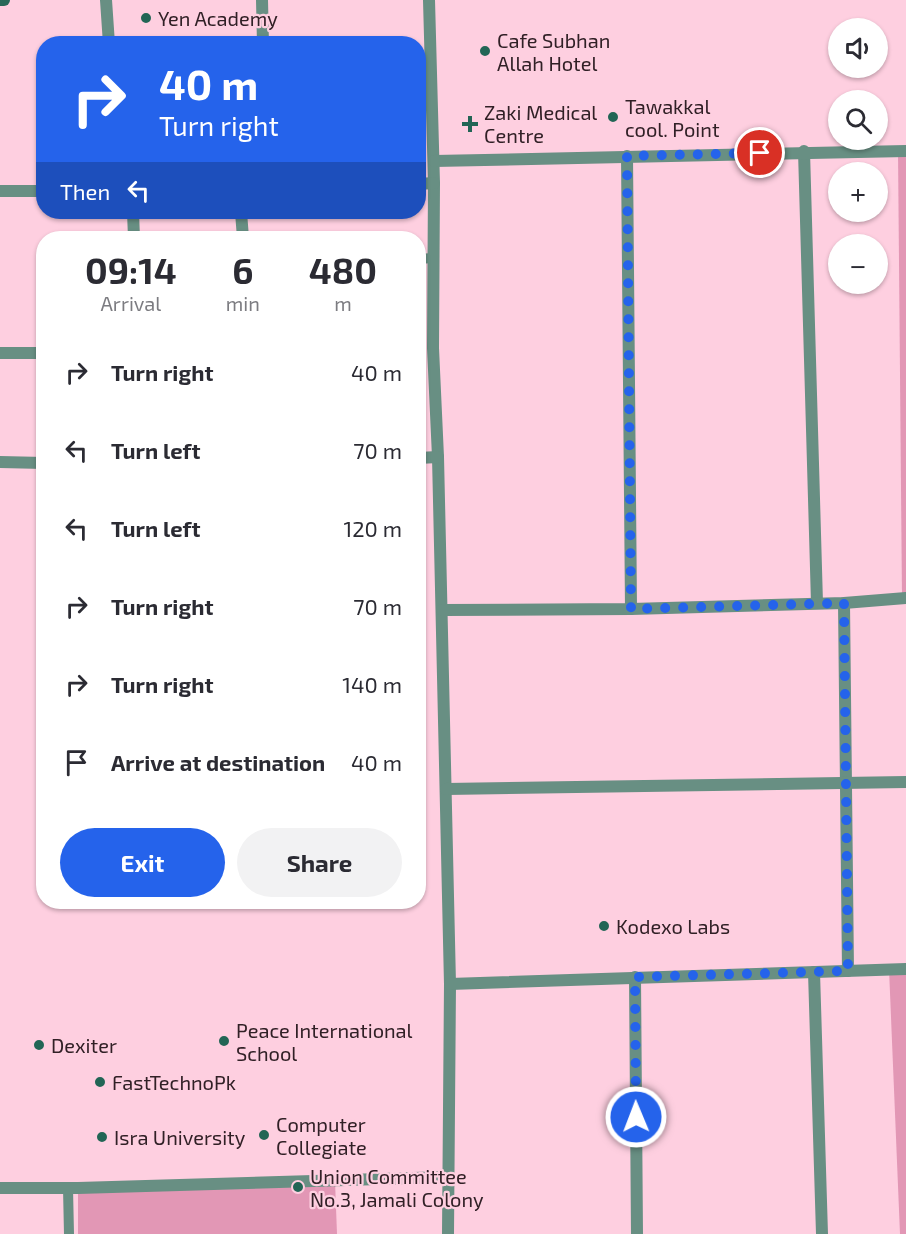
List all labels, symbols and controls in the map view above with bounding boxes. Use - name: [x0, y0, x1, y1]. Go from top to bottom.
- place label: Yen Academy: [158, 6, 278, 30]
- marker: Yen Academy: [139, 11, 153, 25]
- map controls: [828, 18, 888, 294]
- button: sound: [828, 18, 888, 78]
- place label: Cafe Subhan Allah Hotel: [497, 28, 610, 75]
- marker: Cafe Subhan Allah Hotel: [478, 44, 492, 58]
- text: 40 m: [159, 58, 258, 108]
- icon: right: [60, 60, 138, 138]
- button: search: [828, 90, 888, 150]
- place label: Tawakkal cool. Point: [625, 94, 720, 141]
- place label: Zaki Medical Centre: [484, 100, 597, 147]
- text: Turn right: [159, 109, 279, 141]
- marker: Tawakkal cool. Point: [606, 110, 620, 124]
- marker: Zaki Medical Centre: [461, 115, 479, 133]
- pin: [734, 127, 785, 178]
- icon: arrive: [743, 136, 776, 169]
- button: +: [828, 162, 888, 222]
- icon: left: [122, 174, 155, 207]
- text: Then: [60, 178, 110, 204]
- button: −: [828, 234, 888, 294]
- text: 09:14: [85, 248, 177, 291]
- text: 6: [232, 248, 253, 291]
- text: 480: [309, 248, 377, 291]
- text: Arrival: [100, 291, 161, 315]
- text: min: [226, 291, 260, 315]
- text: m: [334, 291, 352, 315]
- icon: right: [60, 356, 93, 389]
- text: Turn right: [111, 359, 213, 385]
- text: 40 m: [351, 359, 402, 385]
- icon: left: [60, 434, 93, 467]
- text: Turn left: [111, 437, 200, 463]
- text: 70 m: [353, 437, 402, 463]
- icon: left: [60, 512, 93, 545]
- text: Turn left: [111, 515, 200, 541]
- text: 120 m: [343, 515, 402, 541]
- icon: right: [60, 590, 93, 623]
- text: Turn right: [111, 593, 213, 619]
- text: 70 m: [353, 593, 402, 619]
- icon: right: [60, 668, 93, 701]
- text: Turn right: [111, 671, 213, 697]
- text: 140 m: [342, 671, 402, 697]
- icon: arrive: [60, 746, 93, 779]
- text: Arrive at destination: [111, 749, 325, 775]
- text: 40 m: [351, 749, 402, 775]
- button: Exit: [60, 828, 225, 897]
- button: Share: [237, 828, 402, 897]
- place label: Kodexo Labs: [616, 914, 730, 938]
- marker: Kodexo Labs: [597, 919, 611, 933]
- place label: Peace International School: [236, 1018, 413, 1065]
- place label: Dexiter: [51, 1033, 117, 1057]
- marker: Peace International School: [217, 1034, 231, 1048]
- marker: Dexiter: [32, 1038, 46, 1052]
- place label: FastTechnoPk: [112, 1070, 236, 1094]
- marker: FastTechnoPk: [93, 1075, 107, 1089]
- position arrow: [604, 1085, 668, 1149]
- place label: Computer Collegiate: [276, 1112, 367, 1159]
- place label: Isra University: [114, 1125, 246, 1149]
- marker: Computer Collegiate: [257, 1128, 271, 1142]
- marker: Isra University: [95, 1130, 109, 1144]
- place label: Union Committee No.3, Jamali Colony: [310, 1164, 484, 1211]
- marker: Union Committee No.3, Jamali Colony: [291, 1180, 305, 1194]

